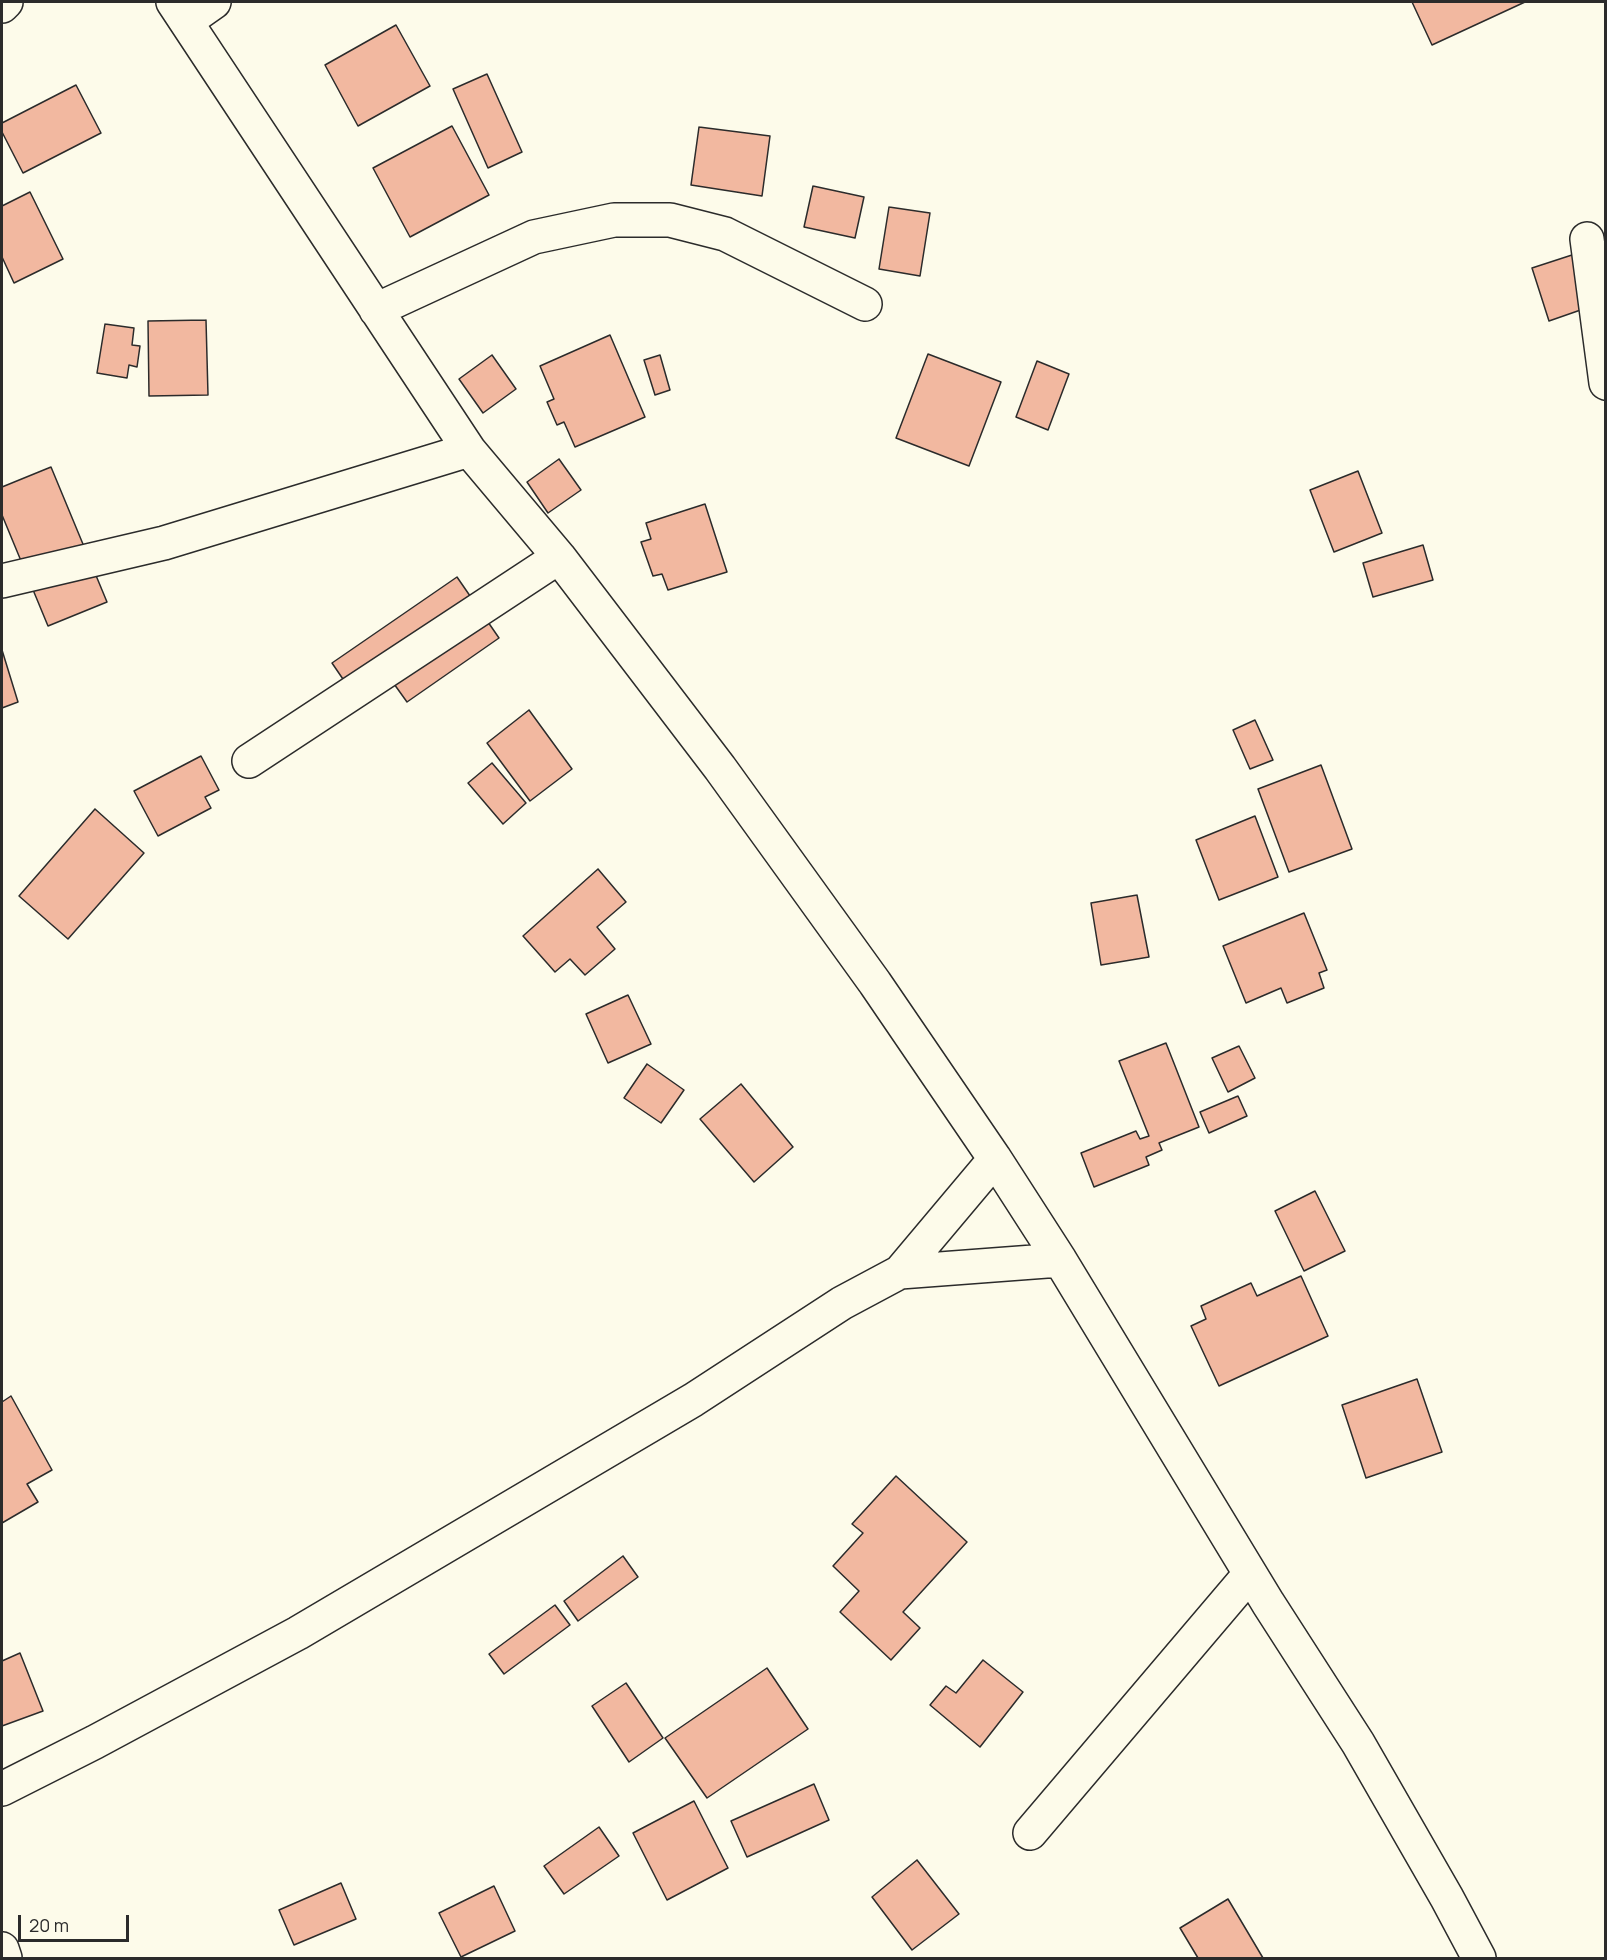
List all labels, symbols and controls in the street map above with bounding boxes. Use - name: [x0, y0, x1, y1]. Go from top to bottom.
- scale bar: [21, 1903, 132, 1941]
- text: 20 m: [29, 1913, 69, 1937]

